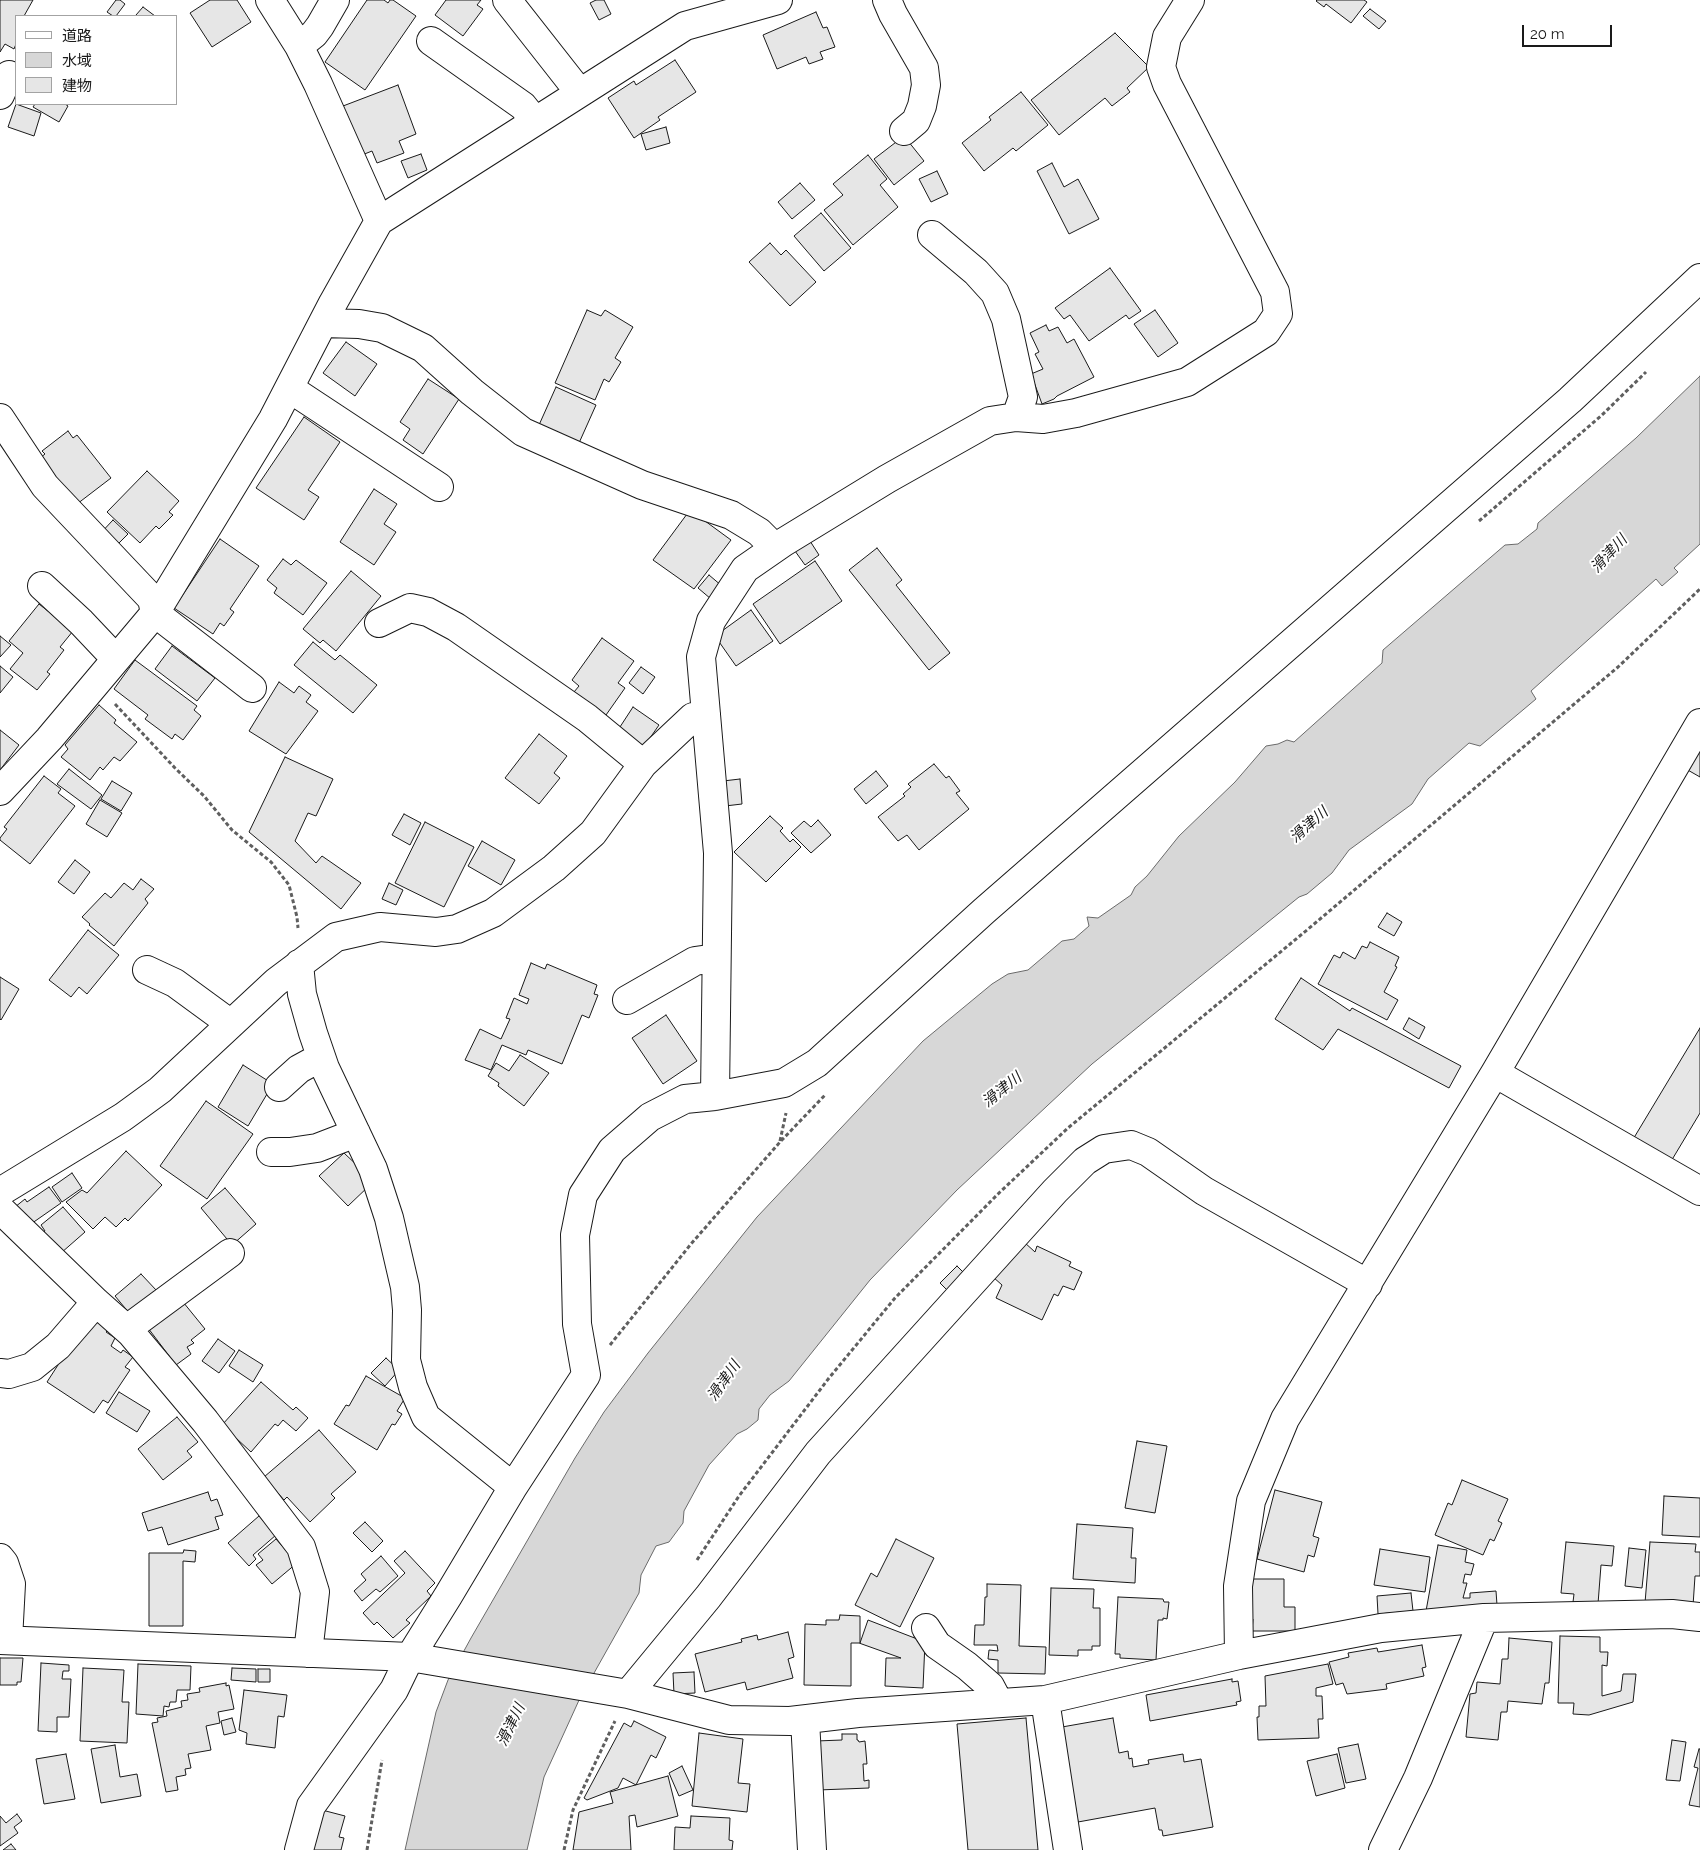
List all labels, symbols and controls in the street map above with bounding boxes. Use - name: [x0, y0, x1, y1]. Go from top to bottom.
- legend: [15, 15, 178, 105]
- scale bar: [1525, 15, 1615, 47]
- text: 20 m: [1530, 25, 1565, 43]
- text: 道路: [62, 27, 92, 45]
- text: 水域: [62, 52, 92, 70]
- text: 建物: [62, 77, 92, 95]
- water label: 滑津川: [1587, 531, 1631, 577]
- water label: 滑津川: [1286, 803, 1332, 847]
- water label: 滑津川: [979, 1069, 1025, 1111]
- water label: 滑津川: [704, 1357, 744, 1405]
- water label: 滑津川: [493, 1701, 529, 1749]

